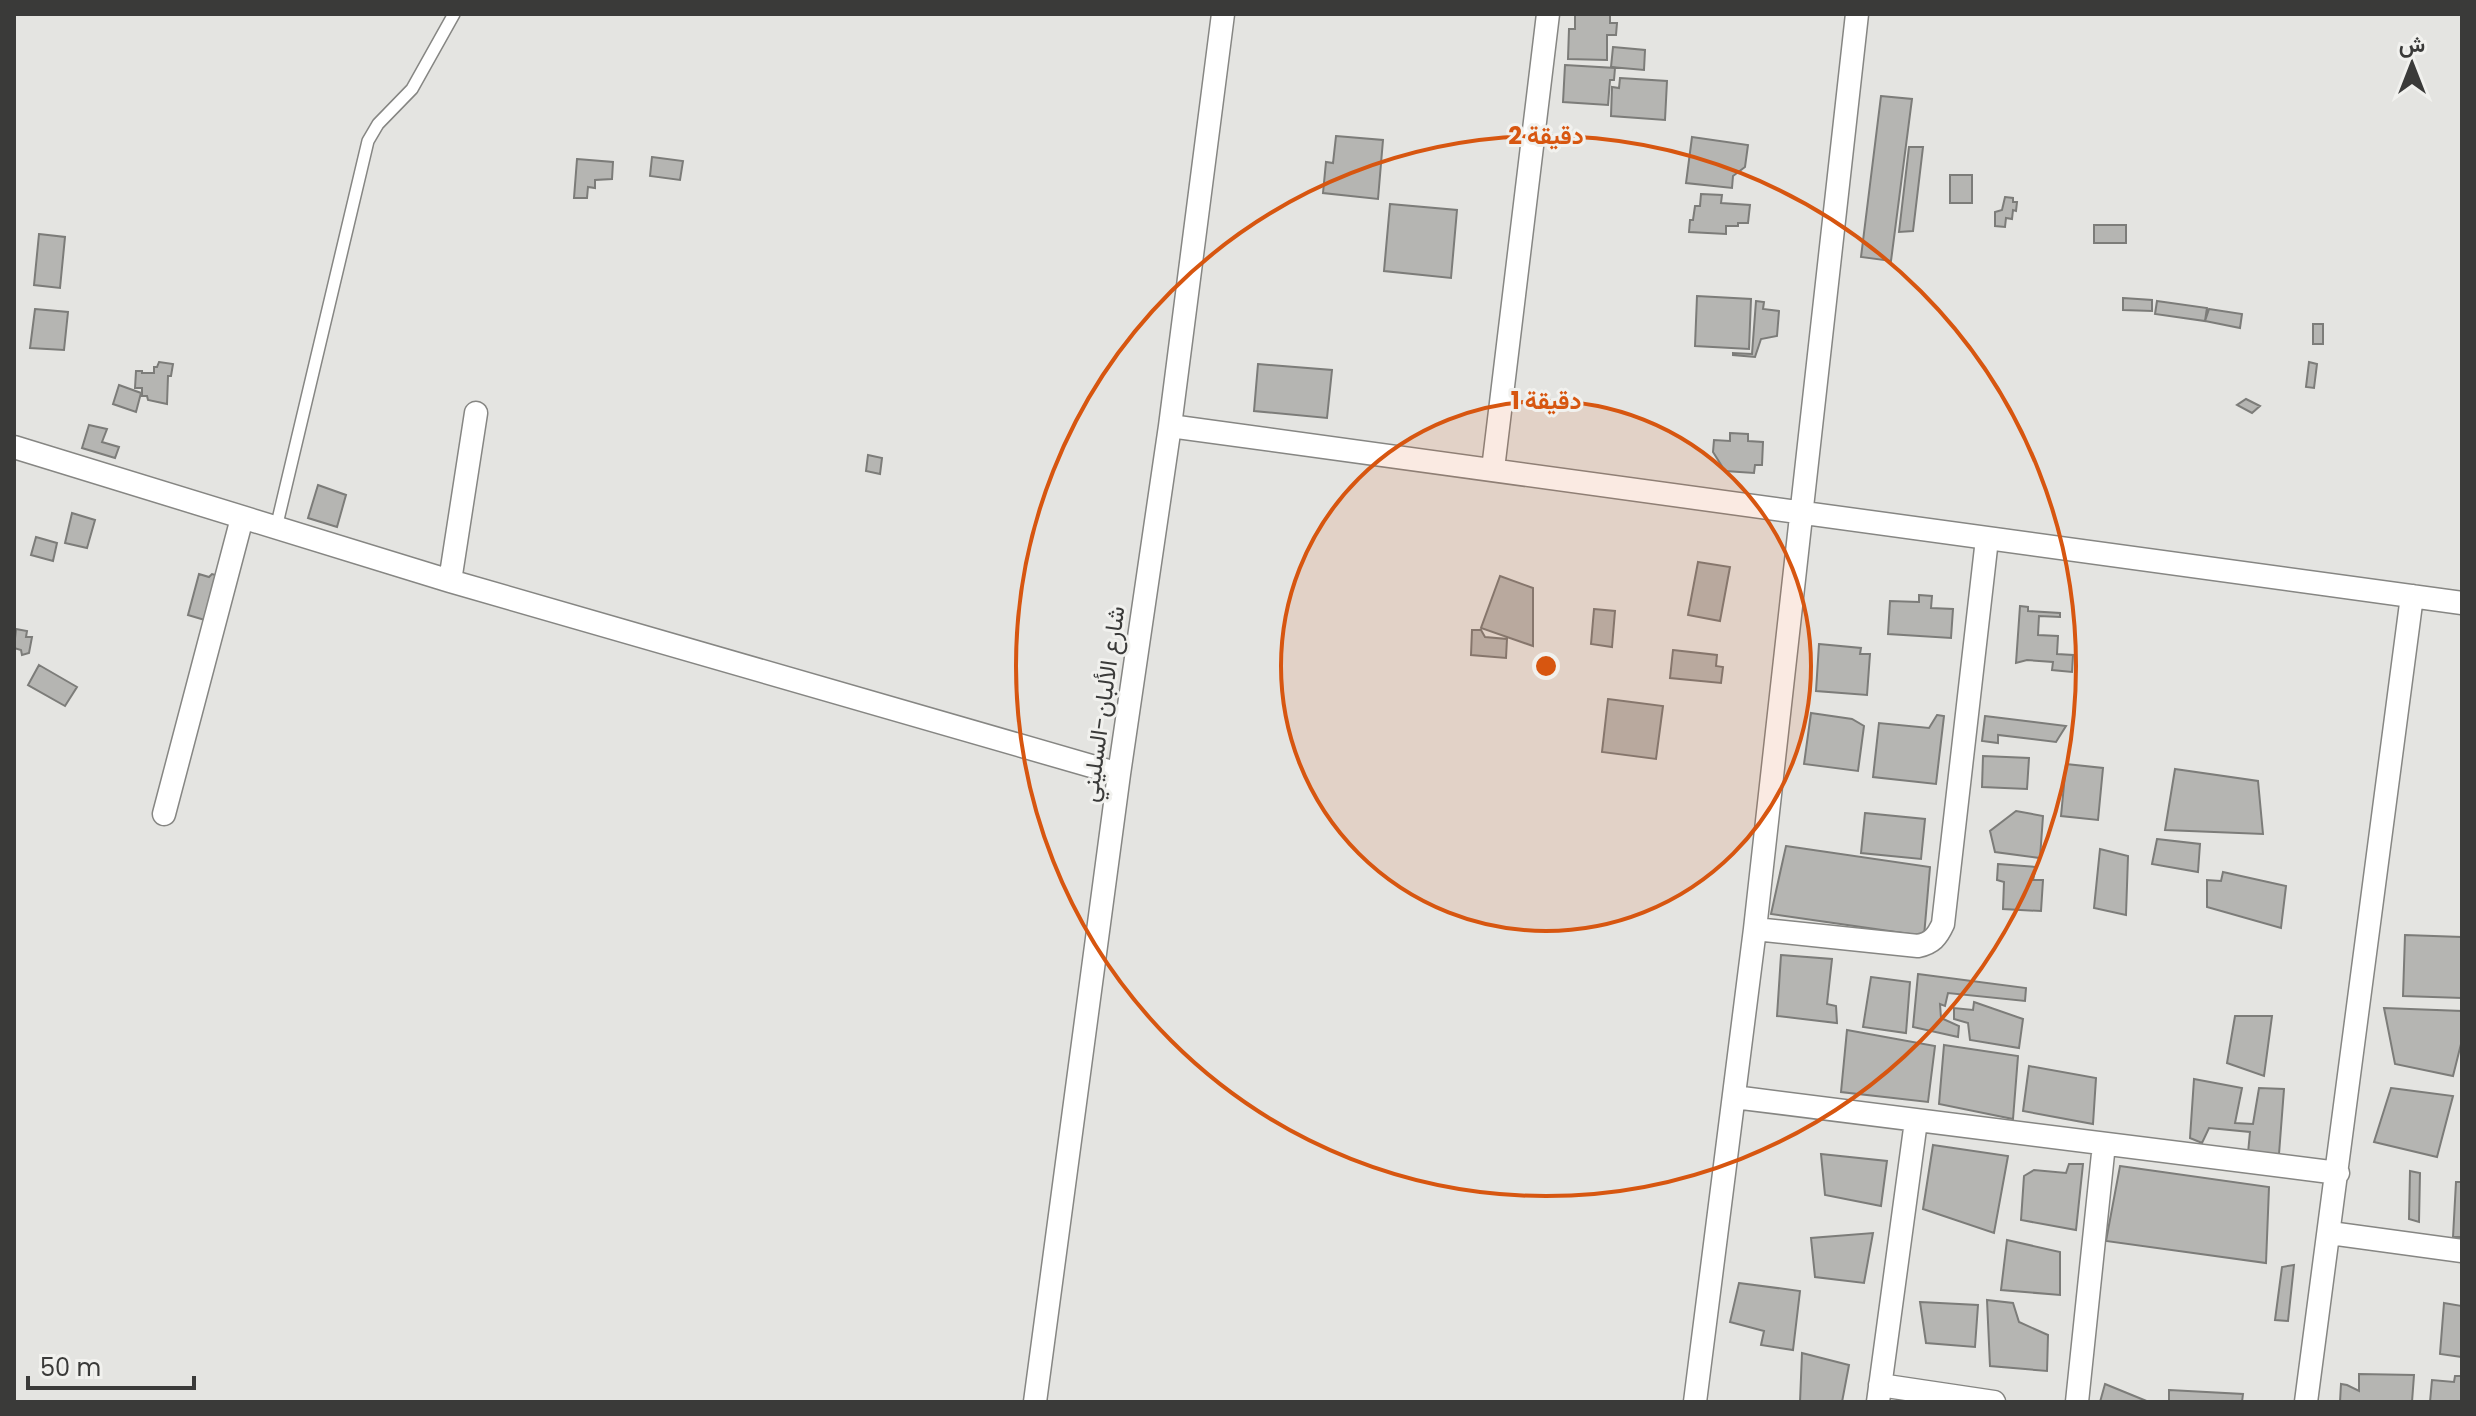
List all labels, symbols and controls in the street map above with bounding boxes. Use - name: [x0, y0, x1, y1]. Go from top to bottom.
- north arrow: [2372, 24, 2452, 104]
- text: ش: [2399, 29, 2425, 60]
- text: 2 دقيقة: [1508, 119, 1584, 152]
- text: 1 دقيقة: [1511, 384, 1581, 417]
- street label: شارع الألبان-السليني: [1072, 604, 1136, 804]
- centre of rings: [1532, 652, 1560, 680]
- scale bar: [28, 1340, 194, 1390]
- text: 50 m: [40, 1351, 101, 1384]

